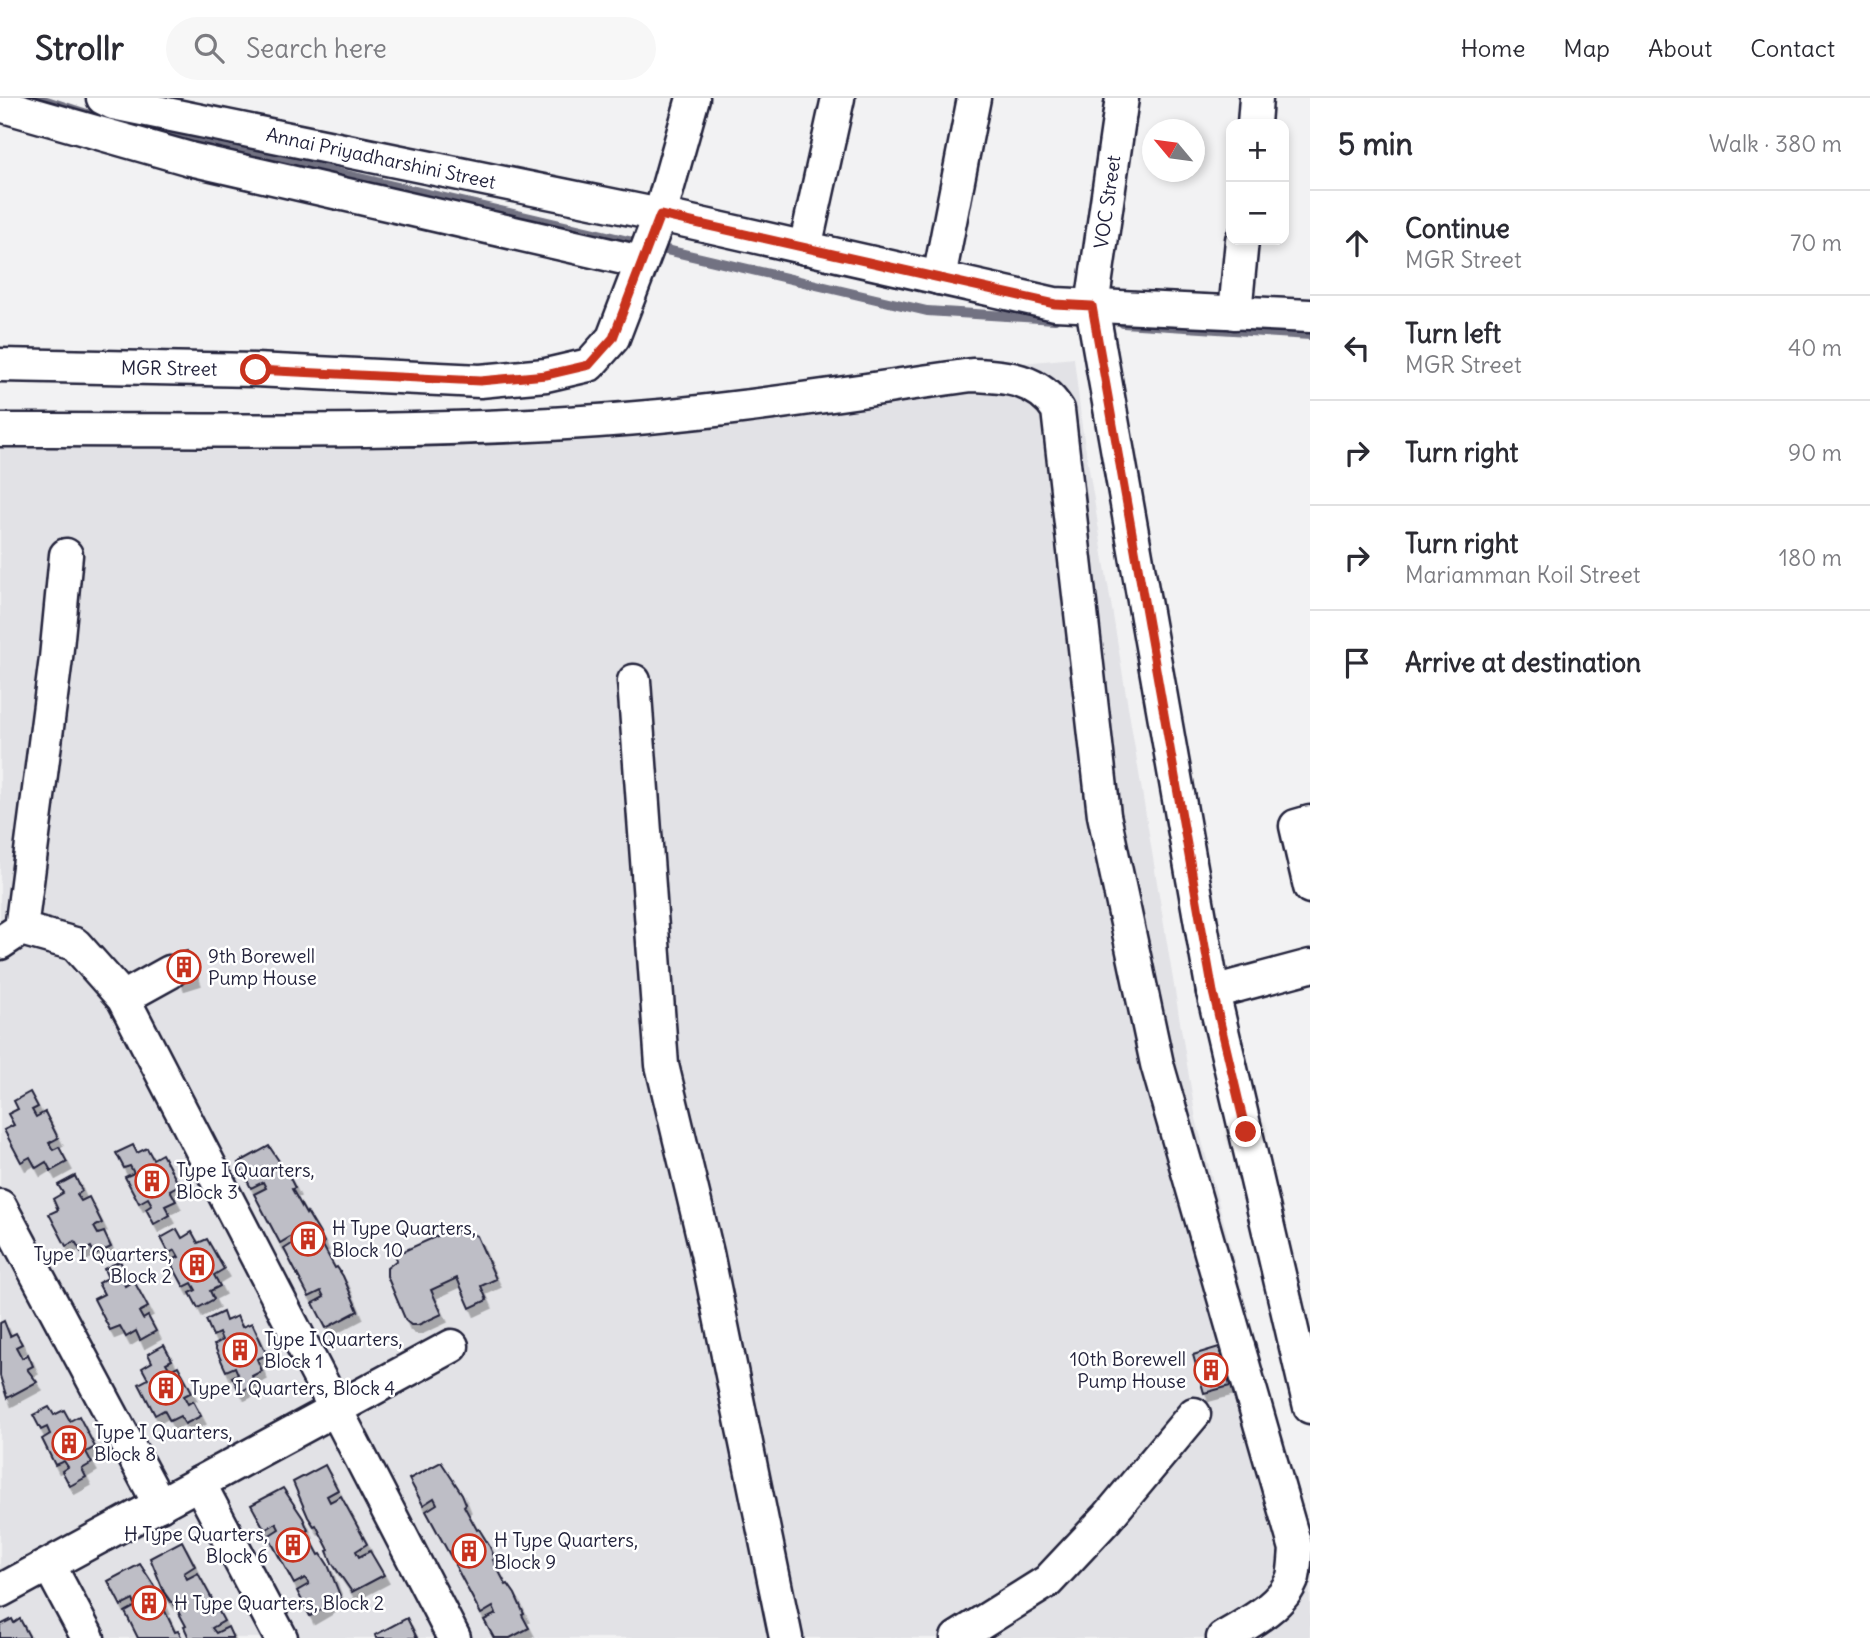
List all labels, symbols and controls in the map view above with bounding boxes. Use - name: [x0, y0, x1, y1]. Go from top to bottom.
- search box: [166, 17, 656, 80]
- text: Strollr: [35, 27, 124, 69]
- icon: search: [190, 29, 228, 67]
- text: Search here: [246, 32, 387, 65]
- text: Home: [1461, 33, 1525, 63]
- text: Map: [1563, 33, 1610, 63]
- text: About: [1648, 33, 1712, 63]
- text: Contact: [1750, 33, 1835, 63]
- north arrow: [1142, 119, 1205, 182]
- map controls: [1226, 119, 1289, 245]
- button: +: [1226, 119, 1289, 182]
- street label: Annai Priyadharshini Street: [264, 122, 498, 194]
- text: 5 min: [1338, 125, 1413, 163]
- text: Walk · 380 m: [1709, 129, 1842, 158]
- street label: VOC Street: [1089, 154, 1125, 250]
- button: −: [1226, 182, 1289, 245]
- text: Continue: [1405, 212, 1510, 245]
- icon: ahead: [1338, 224, 1376, 262]
- text: 70 m: [1790, 228, 1842, 257]
- text: MGR Street: [1405, 245, 1522, 274]
- text: Turn left: [1405, 317, 1501, 350]
- icon: left: [1338, 329, 1376, 367]
- text: 40 m: [1788, 333, 1842, 362]
- text: MGR Street: [1405, 350, 1522, 379]
- route start: [240, 354, 271, 385]
- street label: MGR Street: [121, 355, 217, 381]
- icon: right: [1338, 434, 1376, 472]
- text: Turn right: [1405, 436, 1518, 469]
- text: 90 m: [1788, 438, 1842, 467]
- text: Turn right: [1405, 527, 1518, 560]
- icon: right: [1338, 539, 1376, 577]
- text: 180 m: [1779, 543, 1842, 572]
- text: Mariamman Koil Street: [1405, 560, 1641, 589]
- icon: arrive: [1338, 644, 1376, 682]
- text: Arrive at destination: [1405, 646, 1641, 679]
- place label: 9th Borewell Pump House: [208, 944, 317, 990]
- building icon: 9th Borewell Pump House: [165, 948, 203, 986]
- route end: [1230, 1116, 1261, 1147]
- place label: Type I Quarters, Block 3: [176, 1158, 315, 1204]
- building icon: Type I Quarters, Block 3: [133, 1162, 171, 1200]
- place label: H Type Quarters, Block 10: [332, 1216, 476, 1262]
- building icon: H Type Quarters, Block 10: [289, 1220, 327, 1258]
- place label: Type I Quarters, Block 2: [33, 1242, 172, 1288]
- building icon: Type I Quarters, Block 2: [178, 1246, 216, 1284]
- place label: Type I Quarters, Block 1: [264, 1327, 403, 1373]
- building icon: Type I Quarters, Block 1: [221, 1331, 259, 1369]
- place label: 10th Borewell Pump House: [1070, 1347, 1186, 1393]
- building icon: 10th Borewell Pump House: [1192, 1351, 1230, 1389]
- building icon: Type I Quarters, Block 4: [147, 1369, 185, 1407]
- place label: Type I Quarters, Block 4: [190, 1376, 395, 1400]
- place label: Type I Quarters, Block 8: [94, 1420, 233, 1466]
- building icon: Type I Quarters, Block 8: [50, 1424, 88, 1462]
- place label: H Type Quarters, Block 6: [124, 1522, 268, 1568]
- building icon: H Type Quarters, Block 6: [274, 1526, 312, 1564]
- place label: H Type Quarters, Block 9: [494, 1528, 638, 1574]
- building icon: H Type Quarters, Block 9: [450, 1532, 488, 1570]
- building icon: H Type Quarters, Block 2: [130, 1584, 168, 1622]
- place label: H Type Quarters, Block 2: [174, 1591, 384, 1615]

